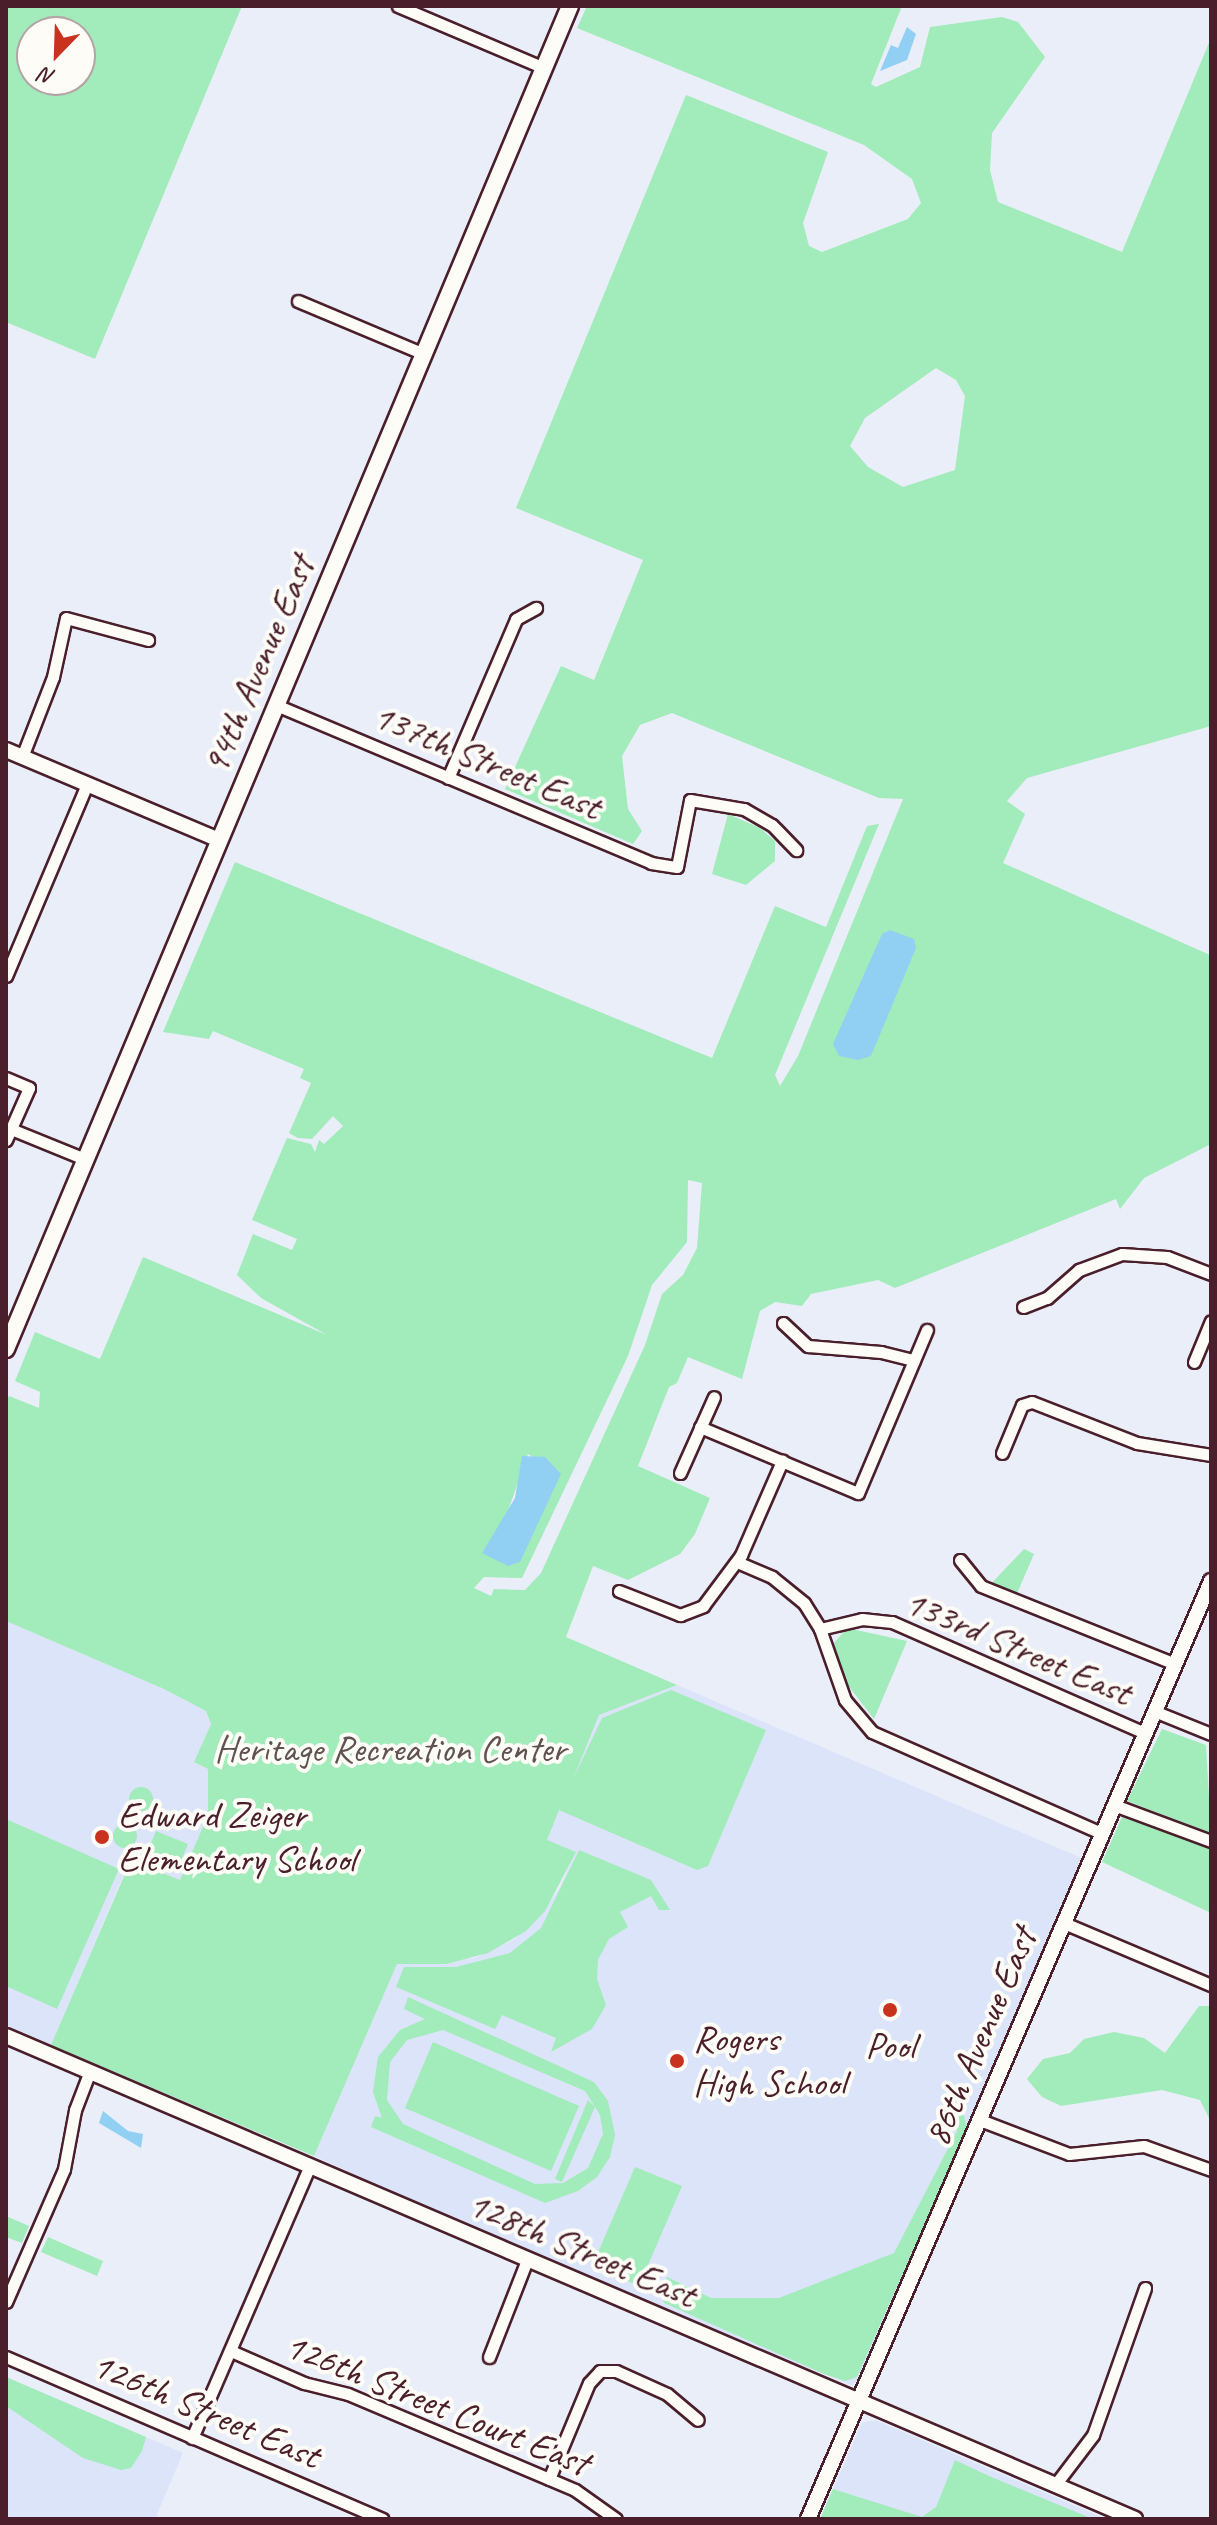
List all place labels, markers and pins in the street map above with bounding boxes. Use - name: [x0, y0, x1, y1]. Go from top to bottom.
- place label: Edward Zeiger Elementary School: [118, 1792, 355, 1882]
- marker: Edward Zeiger Elementary School: [93, 1828, 111, 1846]
- marker: Pool: [881, 2001, 899, 2019]
- place label: Rogers High School: [693, 2016, 844, 2106]
- place label: Pool: [865, 2023, 915, 2069]
- marker: Rogers High School: [668, 2052, 686, 2070]

